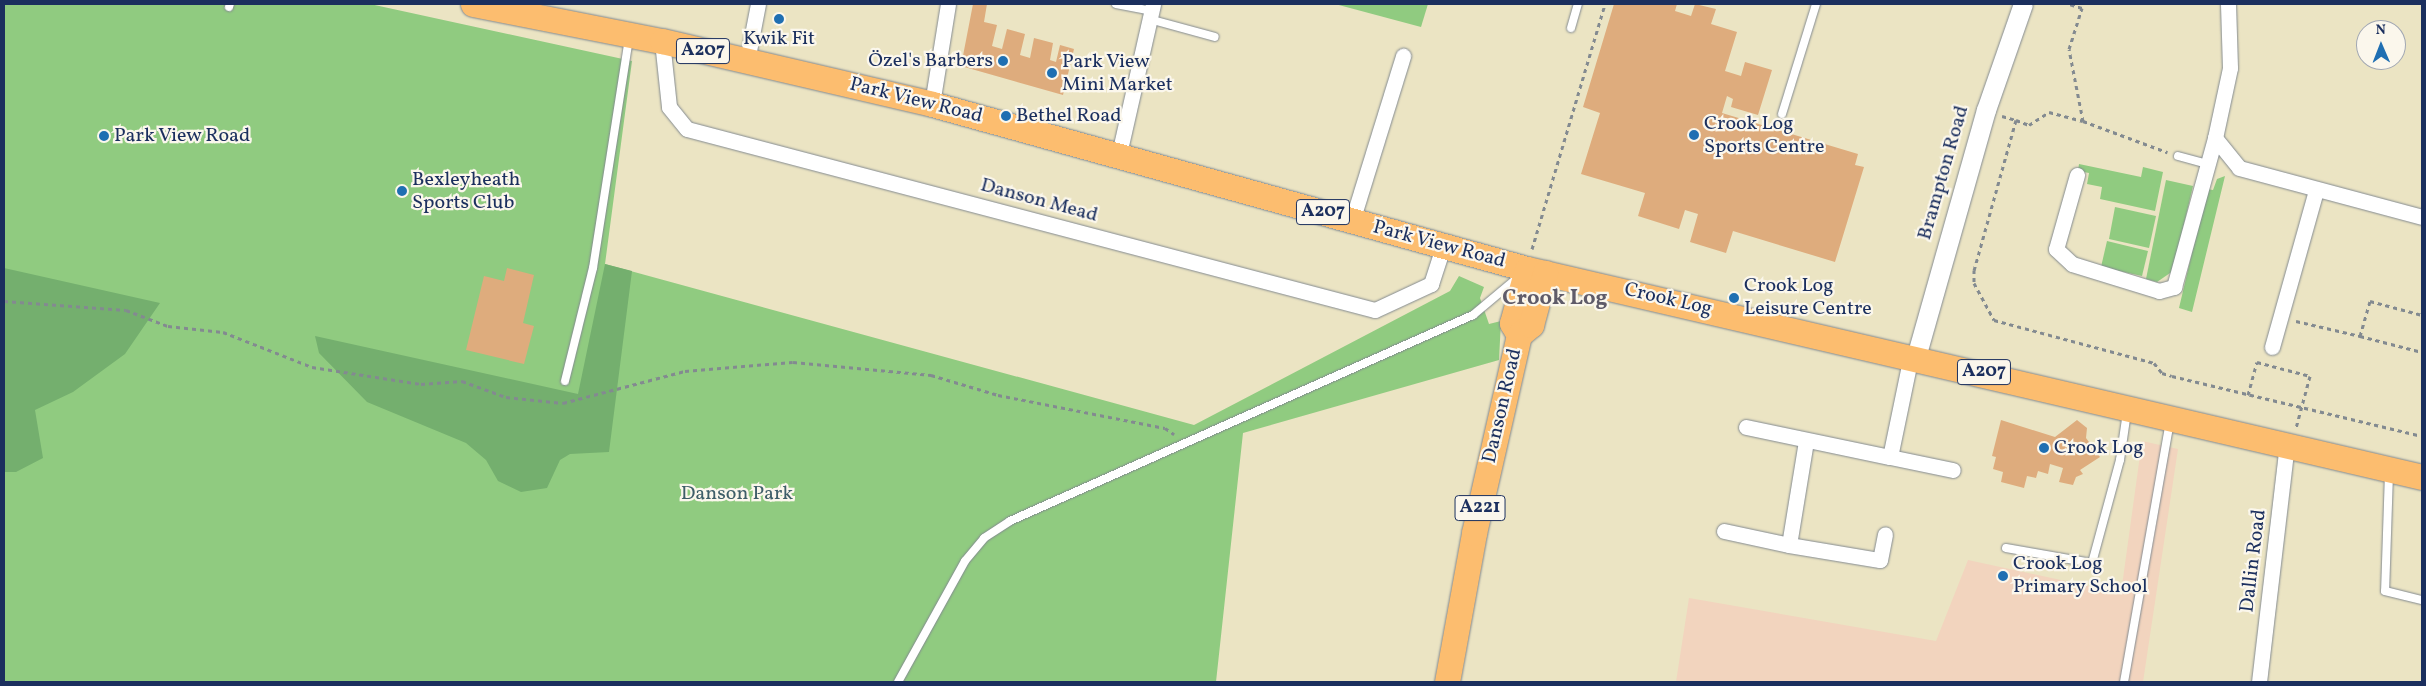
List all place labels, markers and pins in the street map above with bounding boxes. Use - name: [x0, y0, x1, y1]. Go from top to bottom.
- marker: Kwik Fit: [773, 13, 785, 25]
- place label: Kwik Fit: [743, 27, 815, 51]
- place label: Özel's Barbers: [868, 49, 993, 73]
- place label: Park View Mini Market: [1062, 50, 1173, 97]
- marker: Özel's Barbers: [997, 55, 1009, 67]
- marker: Park View Mini Market: [1046, 67, 1058, 79]
- place label: Bethel Road: [1016, 104, 1121, 128]
- marker: Bethel Road: [1000, 110, 1012, 122]
- place label: Crook Log Sports Centre: [1704, 112, 1824, 159]
- place label: Park View Road: [114, 124, 252, 148]
- marker: Crook Log Sports Centre: [1688, 129, 1700, 141]
- marker: Park View Road: [98, 130, 110, 142]
- place label: Bexleyheath Sports Club: [412, 168, 520, 215]
- marker: Bexleyheath Sports Club: [396, 185, 408, 197]
- place label: Crook Log Leisure Centre: [1744, 274, 1872, 321]
- marker: Crook Log Leisure Centre: [1728, 292, 1740, 304]
- place label: Crook Log: [2054, 436, 2143, 460]
- marker: Crook Log: [2038, 442, 2050, 454]
- place label: Crook Log Primary School: [2013, 552, 2148, 599]
- marker: Crook Log Primary School: [1997, 570, 2009, 582]

